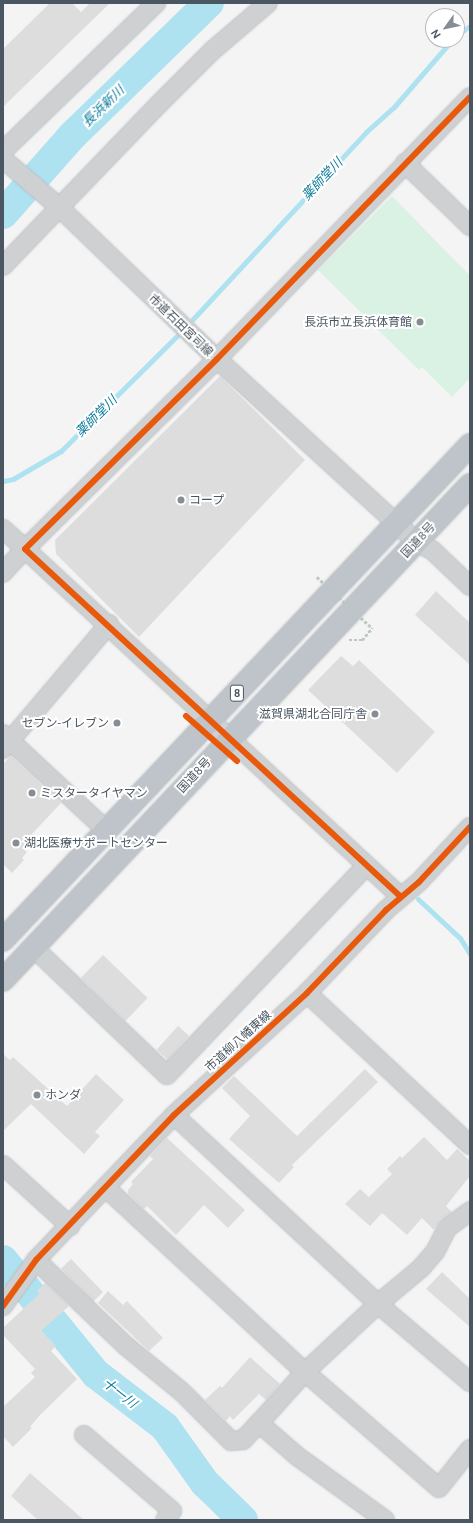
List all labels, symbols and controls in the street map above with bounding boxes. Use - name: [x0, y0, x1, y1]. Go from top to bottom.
- north arrow: [425, 8, 465, 48]
- text: N: [429, 27, 443, 41]
- water label: 長浜新川: [79, 82, 127, 130]
- water label: 薬師堂川: [299, 155, 345, 203]
- street label: 市道石田宮司線: [146, 291, 216, 359]
- place label: 長浜市立長浜体育館: [304, 315, 412, 329]
- marker: 長浜市立長浜体育館: [415, 317, 425, 327]
- water label: 薬師堂川: [72, 392, 120, 440]
- place label: コープ: [189, 493, 225, 507]
- marker: コープ: [176, 495, 186, 505]
- street label: 国道8号: [398, 519, 438, 561]
- road number: 8: [229, 684, 245, 702]
- place label: 滋賀県湖北合同庁舎: [259, 707, 367, 721]
- marker: 滋賀県湖北合同庁舎: [370, 709, 380, 719]
- place label: セブン-イレブン: [22, 716, 109, 730]
- marker: セブン-イレブン: [112, 718, 122, 728]
- street label: 国道8号: [174, 754, 214, 796]
- place label: ミスタータイヤマン: [40, 786, 148, 800]
- marker: ミスタータイヤマン: [27, 788, 37, 798]
- place label: 湖北医療サポートセンター: [24, 836, 168, 850]
- marker: 湖北医療サポートセンター: [11, 838, 21, 848]
- street label: 市道柳八幡東線: [202, 1008, 274, 1074]
- place label: ホンダ: [45, 1088, 81, 1102]
- marker: ホンダ: [32, 1090, 42, 1100]
- water label: 十一川: [100, 1375, 140, 1411]

